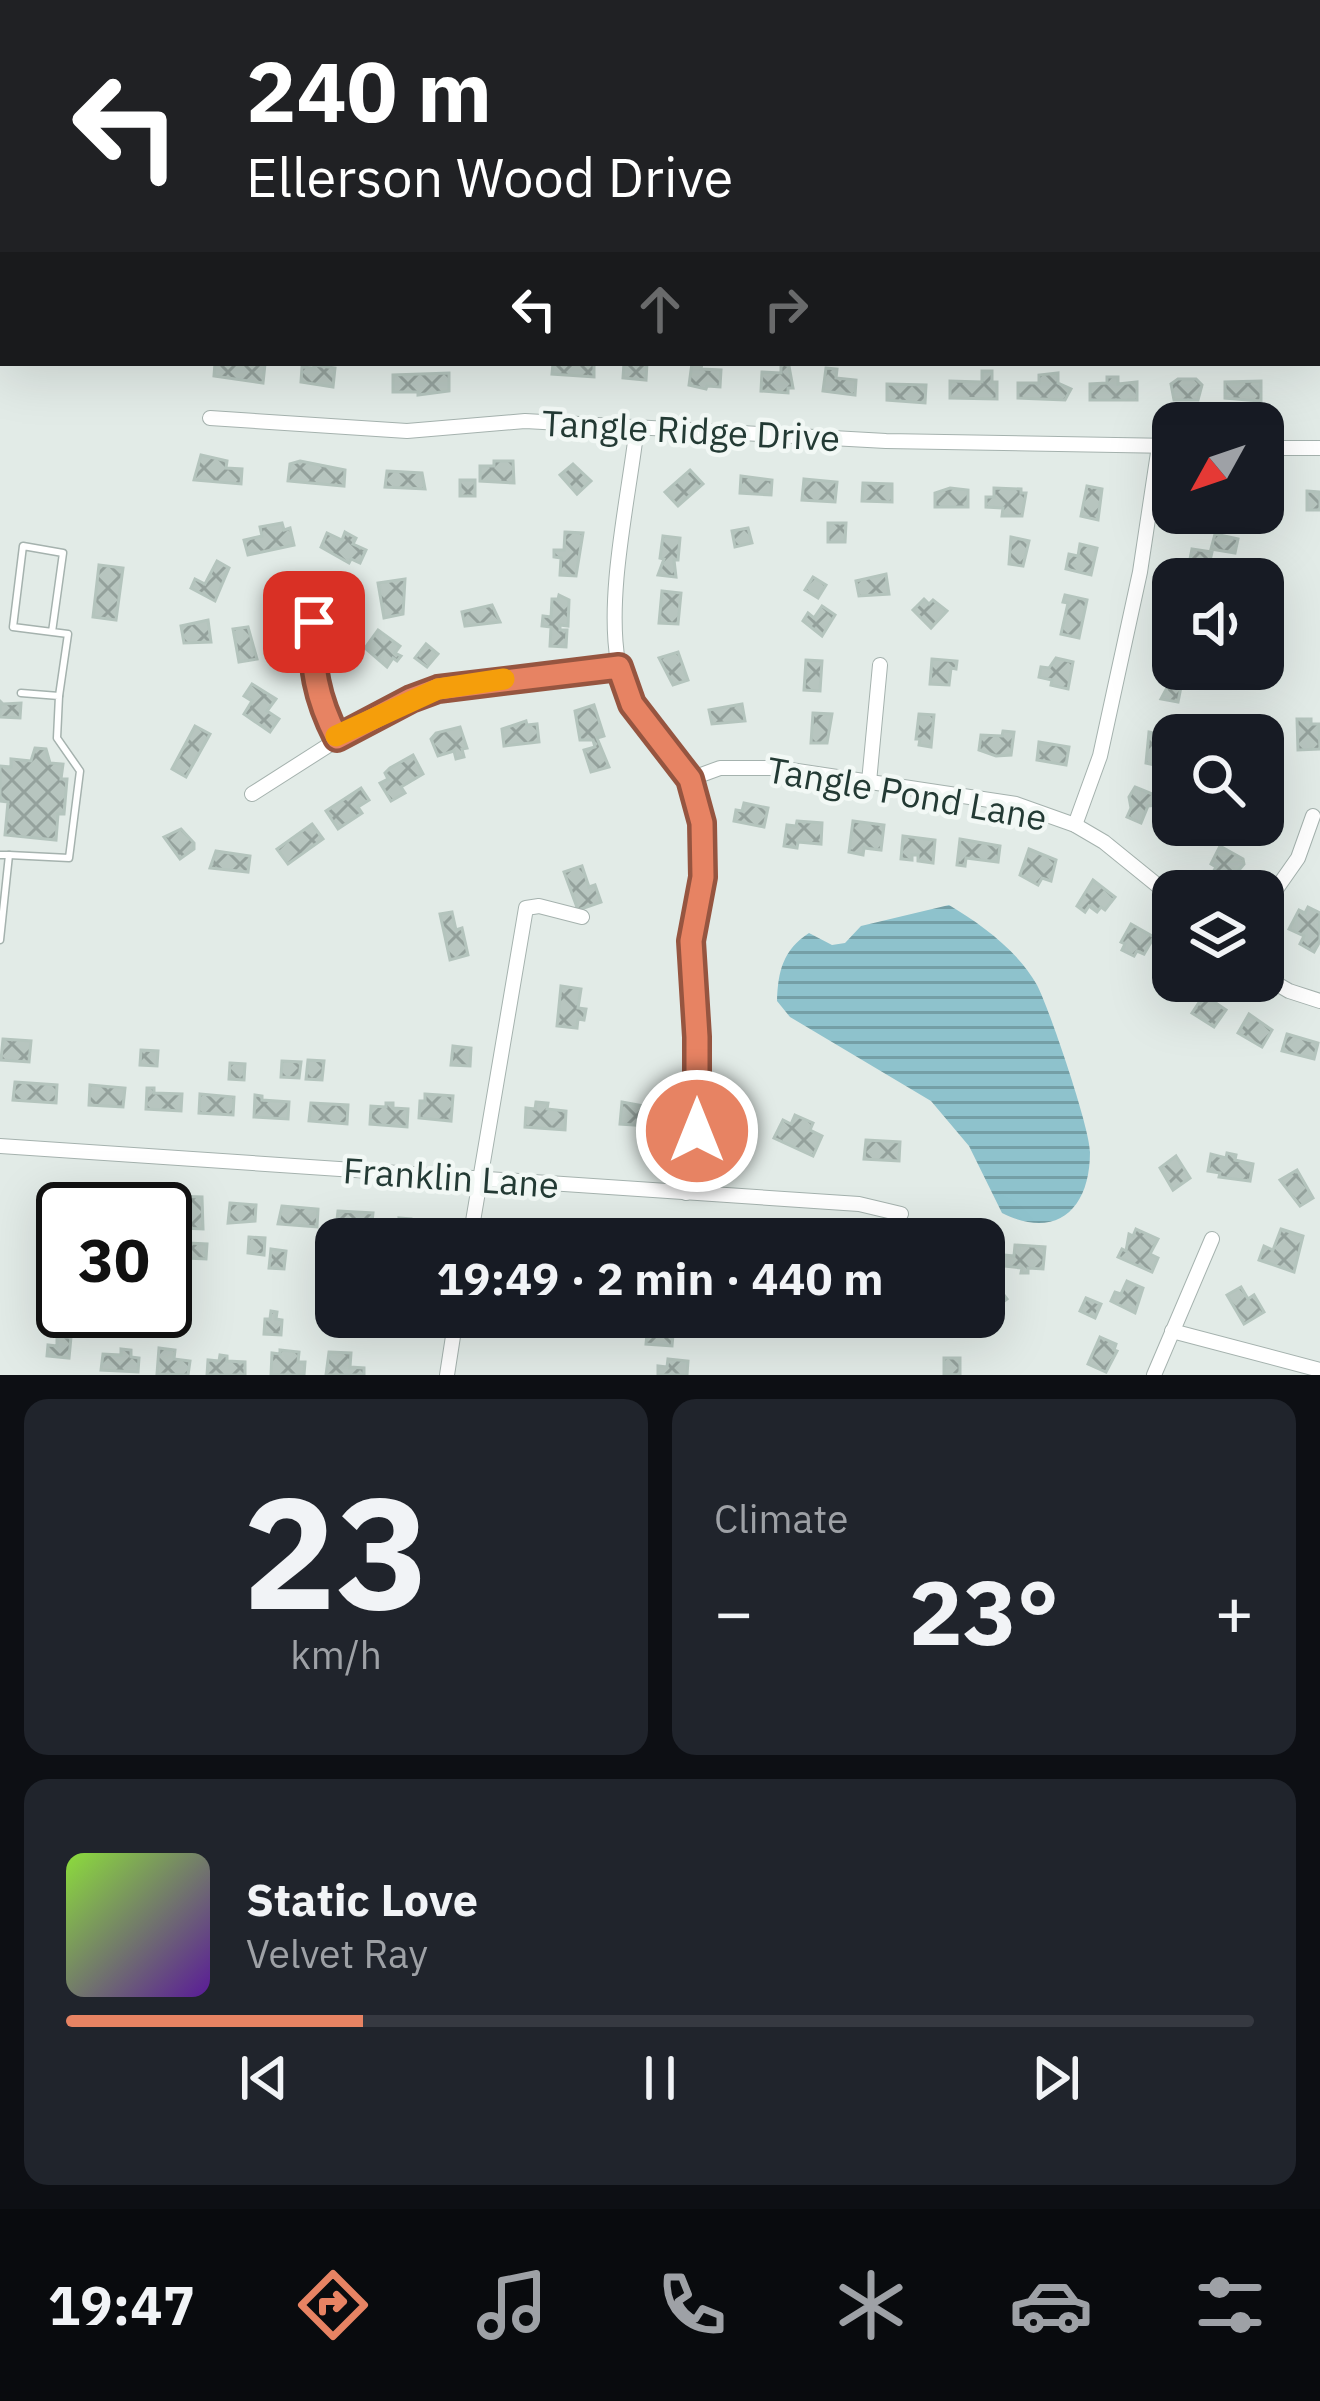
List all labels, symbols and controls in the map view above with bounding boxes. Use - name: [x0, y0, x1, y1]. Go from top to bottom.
- text: 240 m: [246, 36, 492, 145]
- icon: left: [48, 48, 204, 204]
- text: Ellerson Wood Drive: [246, 142, 733, 212]
- icon: left: [501, 276, 567, 342]
- icon: ahead: [627, 276, 693, 342]
- icon: right: [753, 276, 819, 342]
- street label: Tangle Ridge Drive: [541, 399, 841, 461]
- north arrow: [1152, 402, 1284, 534]
- map controls: [1152, 402, 1284, 1002]
- button: sound: [1152, 558, 1284, 690]
- pin: [263, 571, 365, 673]
- icon: arrive: [281, 589, 347, 655]
- button: search: [1152, 714, 1284, 846]
- street label: Tangle Pond Lane: [763, 745, 1051, 841]
- button: layers: [1152, 870, 1284, 1002]
- position arrow: [634, 1068, 760, 1194]
- street label: Franklin Lane: [341, 1146, 561, 1208]
- speed limit sign: 30: [36, 1182, 192, 1338]
- text: 19:49 · 2 min · 440 m: [437, 1249, 883, 1307]
- text: 23: [242, 1449, 430, 1652]
- text: Climate: [714, 1493, 848, 1544]
- text: 23°: [909, 1553, 1059, 1670]
- text: −: [714, 1568, 754, 1654]
- text: +: [1214, 1568, 1254, 1654]
- text: km/h: [290, 1629, 382, 1680]
- text: Static Love: [246, 1870, 478, 1928]
- text: Velvet Ray: [246, 1928, 428, 1979]
- icon: previous: [231, 2045, 297, 2111]
- icon: pause: [627, 2045, 693, 2111]
- icon: next: [1023, 2045, 1089, 2111]
- icon: directions: [291, 2263, 375, 2347]
- icon: music: [470, 2263, 554, 2347]
- icon: phone: [650, 2263, 734, 2347]
- icon: climate: [829, 2263, 913, 2347]
- icon: car: [1009, 2263, 1093, 2347]
- icon: filters: [1188, 2263, 1272, 2347]
- text: 19:47: [48, 2270, 195, 2340]

